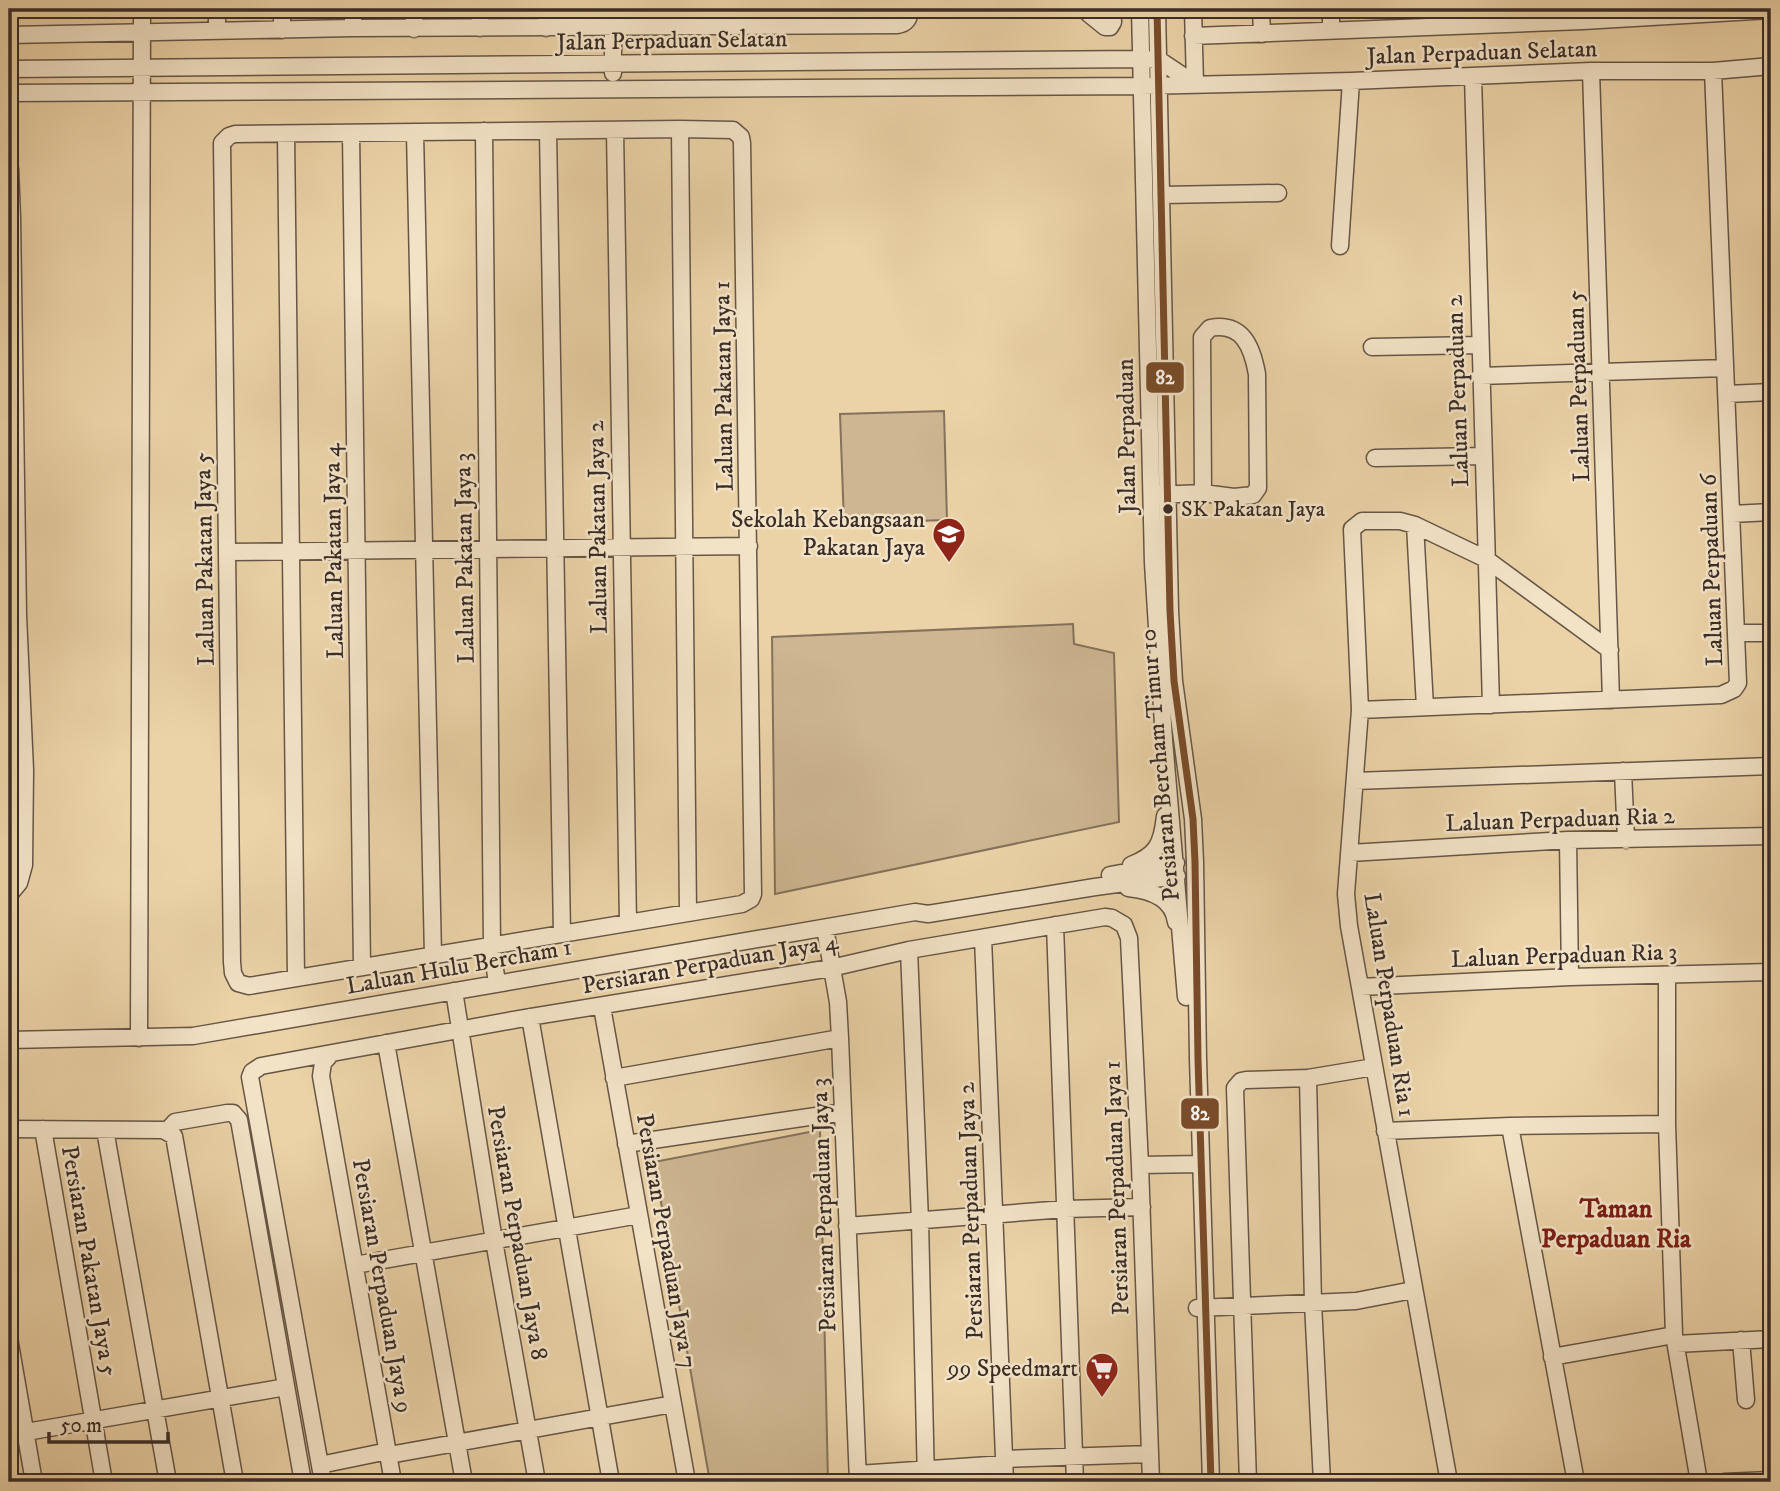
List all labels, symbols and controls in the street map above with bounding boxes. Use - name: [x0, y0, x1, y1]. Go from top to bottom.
- street label: Jalan Perpaduan Selatan: [554, 24, 788, 58]
- street label: Jalan Perpaduan Selatan: [1364, 34, 1598, 72]
- street label: Laluan Pakatan Jaya 1: [707, 280, 741, 492]
- street label: Laluan Perpaduan 5: [1561, 289, 1597, 483]
- street label: Laluan Perpaduan 2: [1440, 294, 1476, 487]
- street label: Jalan Perpaduan: [1111, 358, 1143, 516]
- line badge: 82: [1145, 361, 1185, 394]
- text: 82: [1156, 367, 1175, 390]
- street label: Laluan Pakatan Jaya 2: [581, 420, 615, 634]
- street label: Laluan Pakatan Jaya 4: [317, 442, 351, 659]
- street label: Laluan Pakatan Jaya 5: [188, 452, 222, 666]
- street label: Laluan Pakatan Jaya 3: [448, 452, 482, 664]
- street label: Laluan Perpaduan 6: [1694, 472, 1730, 667]
- place label: SK Pakatan Jaya: [1181, 496, 1326, 523]
- marker: SK Pakatan Jaya: [1161, 502, 1175, 516]
- place label: Sekolah Kebangsaan Pakatan Jaya: [731, 505, 926, 563]
- school or university icon: Sekolah Kebangsaan Pakatan Jaya: [930, 515, 968, 564]
- street label: Persiaran Bercham Timur 10: [1133, 628, 1187, 902]
- street label: Laluan Perpaduan Ria 2: [1445, 801, 1675, 839]
- street label: Laluan Perpaduan Ria 1: [1356, 891, 1422, 1119]
- street label: Persiaran Perpaduan Jaya 4: [580, 926, 842, 1001]
- street label: Laluan Hulu Bercham 1: [344, 932, 574, 1002]
- street label: Laluan Perpaduan Ria 3: [1450, 937, 1678, 975]
- street label: Persiaran Perpaduan Jaya 1: [1098, 1060, 1136, 1316]
- street label: Persiaran Perpaduan Jaya 3: [805, 1077, 843, 1333]
- street label: Persiaran Perpaduan Jaya 2: [952, 1082, 990, 1340]
- line badge: 82: [1180, 1097, 1220, 1130]
- street label: Persiaran Perpaduan Jaya 8: [480, 1103, 554, 1363]
- text: 82: [1191, 1103, 1210, 1126]
- street label: Persiaran Perpaduan Jaya 7: [629, 1111, 703, 1371]
- street label: Persiaran Pakatan Jaya 5: [54, 1144, 124, 1379]
- street label: Persiaran Perpaduan Jaya 9: [345, 1157, 419, 1415]
- district label: Taman Perpaduan Ria: [1541, 1193, 1692, 1256]
- supermarket icon: 99 Speedmart: [1083, 1350, 1121, 1399]
- place label: 99 Speedmart: [947, 1354, 1078, 1384]
- scale bar: [49, 1400, 168, 1444]
- text: 50 m: [60, 1413, 102, 1439]

